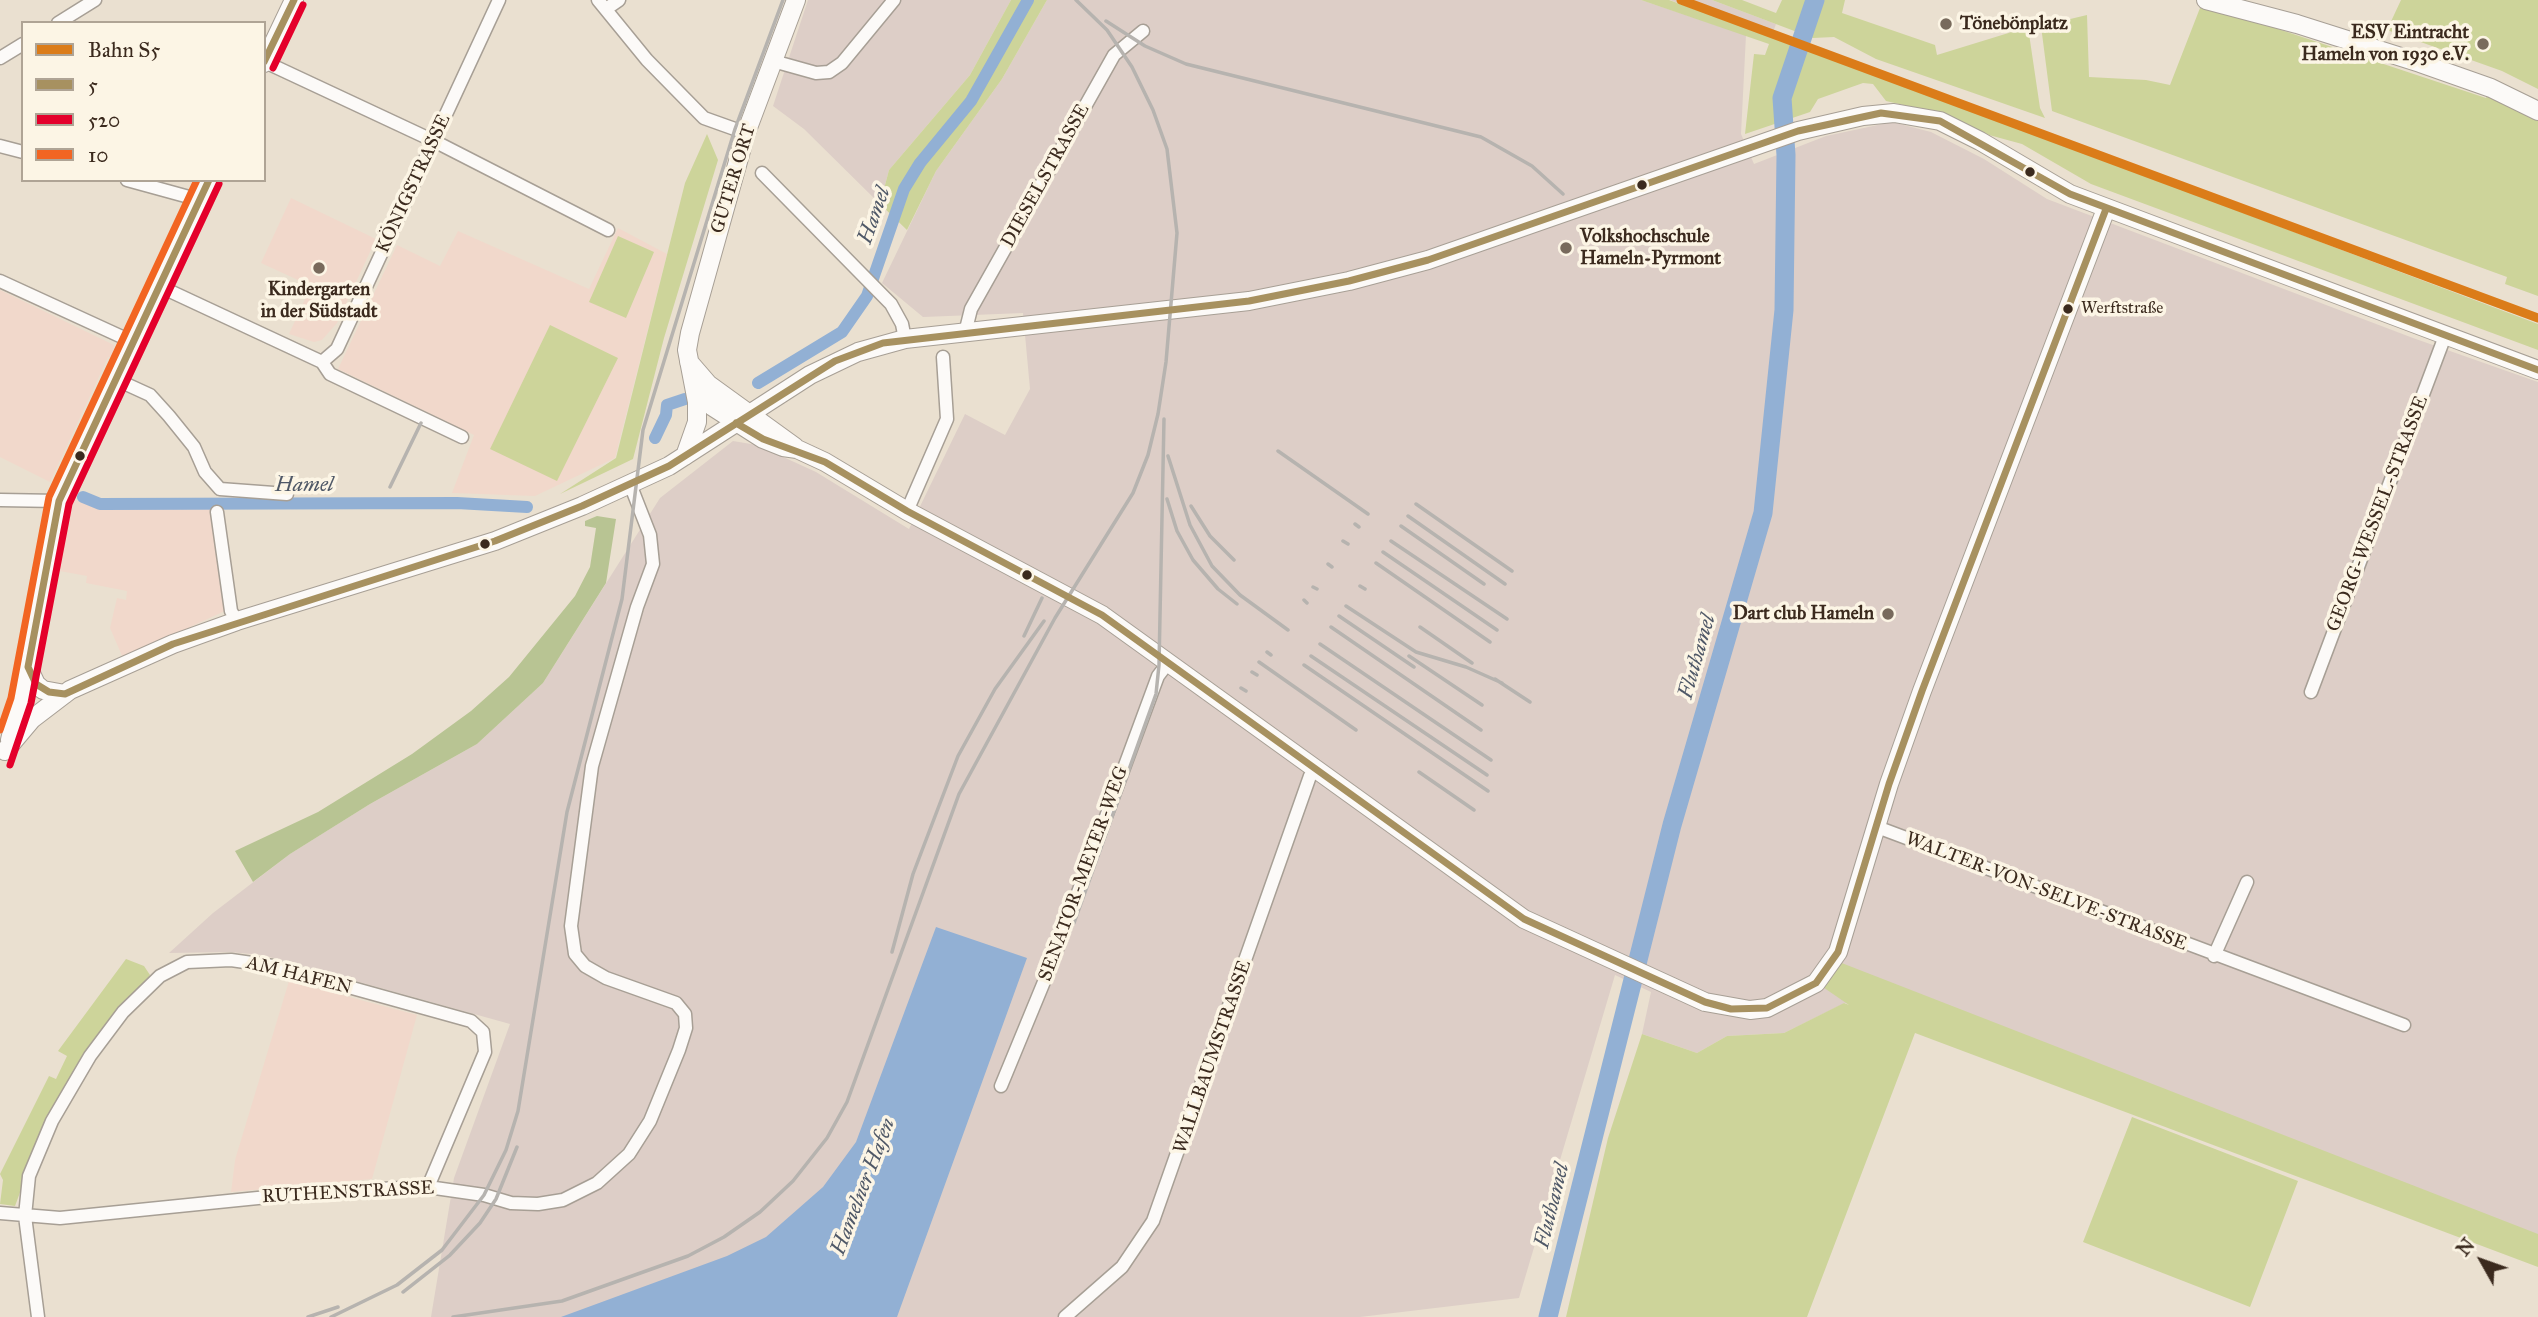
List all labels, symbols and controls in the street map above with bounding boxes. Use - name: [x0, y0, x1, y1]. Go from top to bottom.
- place label: Tönebönplatz: [1960, 13, 2068, 35]
- marker: Tönebönplatz: [1938, 16, 1954, 32]
- legend: [21, 21, 266, 182]
- place label: ESV Eintracht Hameln von 1930 e.V.: [2301, 22, 2469, 66]
- marker: ESV Eintracht Hameln von 1930 e.V.: [2475, 36, 2491, 52]
- text: Bahn S5: [88, 37, 160, 63]
- text: 5: [88, 72, 98, 98]
- street label: DIESELSTRASSE: [997, 100, 1095, 252]
- text: 520: [88, 107, 120, 133]
- street label: KÖNIGSTRASSE: [372, 111, 456, 257]
- street label: GUTER ORT: [707, 121, 761, 237]
- text: 10: [88, 142, 108, 168]
- unlabelled marker: [2023, 165, 2037, 179]
- unlabelled marker: [1635, 178, 1649, 192]
- water label: Hamel: [853, 184, 897, 248]
- place label: Volkshochschule Hameln-Pyrmont: [1580, 226, 1721, 270]
- marker: Volkshochschule Hameln-Pyrmont: [1558, 240, 1574, 256]
- marker: Kindergarten in der Südstadt: [311, 260, 327, 276]
- place label: Kindergarten in der Südstadt: [261, 279, 377, 323]
- place label: Werftstraße: [2081, 299, 2163, 319]
- marker: Werftstraße: [2061, 302, 2075, 316]
- street label: GEORG-WESSEL-STRASSE: [2322, 393, 2434, 635]
- unlabelled marker: [73, 449, 87, 463]
- water label: Hamel: [275, 473, 333, 499]
- unlabelled marker: [478, 537, 492, 551]
- unlabelled marker: [1020, 568, 1034, 582]
- place label: Dart club Hameln: [1733, 603, 1874, 625]
- marker: Dart club Hameln: [1880, 606, 1896, 622]
- water label: Fluthamel: [1674, 612, 1722, 702]
- street label: SENATOR-MEYER-WEG: [1034, 763, 1134, 985]
- street label: WALTER-VON-SELVE-STRASSE: [1902, 828, 2190, 956]
- street label: AM HAFEN: [244, 952, 354, 1000]
- street label: WALLBAUMSTRASSE: [1169, 957, 1257, 1157]
- water label: Hamelner Hafen: [826, 1115, 902, 1259]
- water label: Fluthamel: [1530, 1161, 1576, 1251]
- street label: RUTHENSTRASSE: [261, 1177, 435, 1209]
- north arrow: [2447, 1226, 2517, 1296]
- text: N: [2452, 1234, 2480, 1261]

